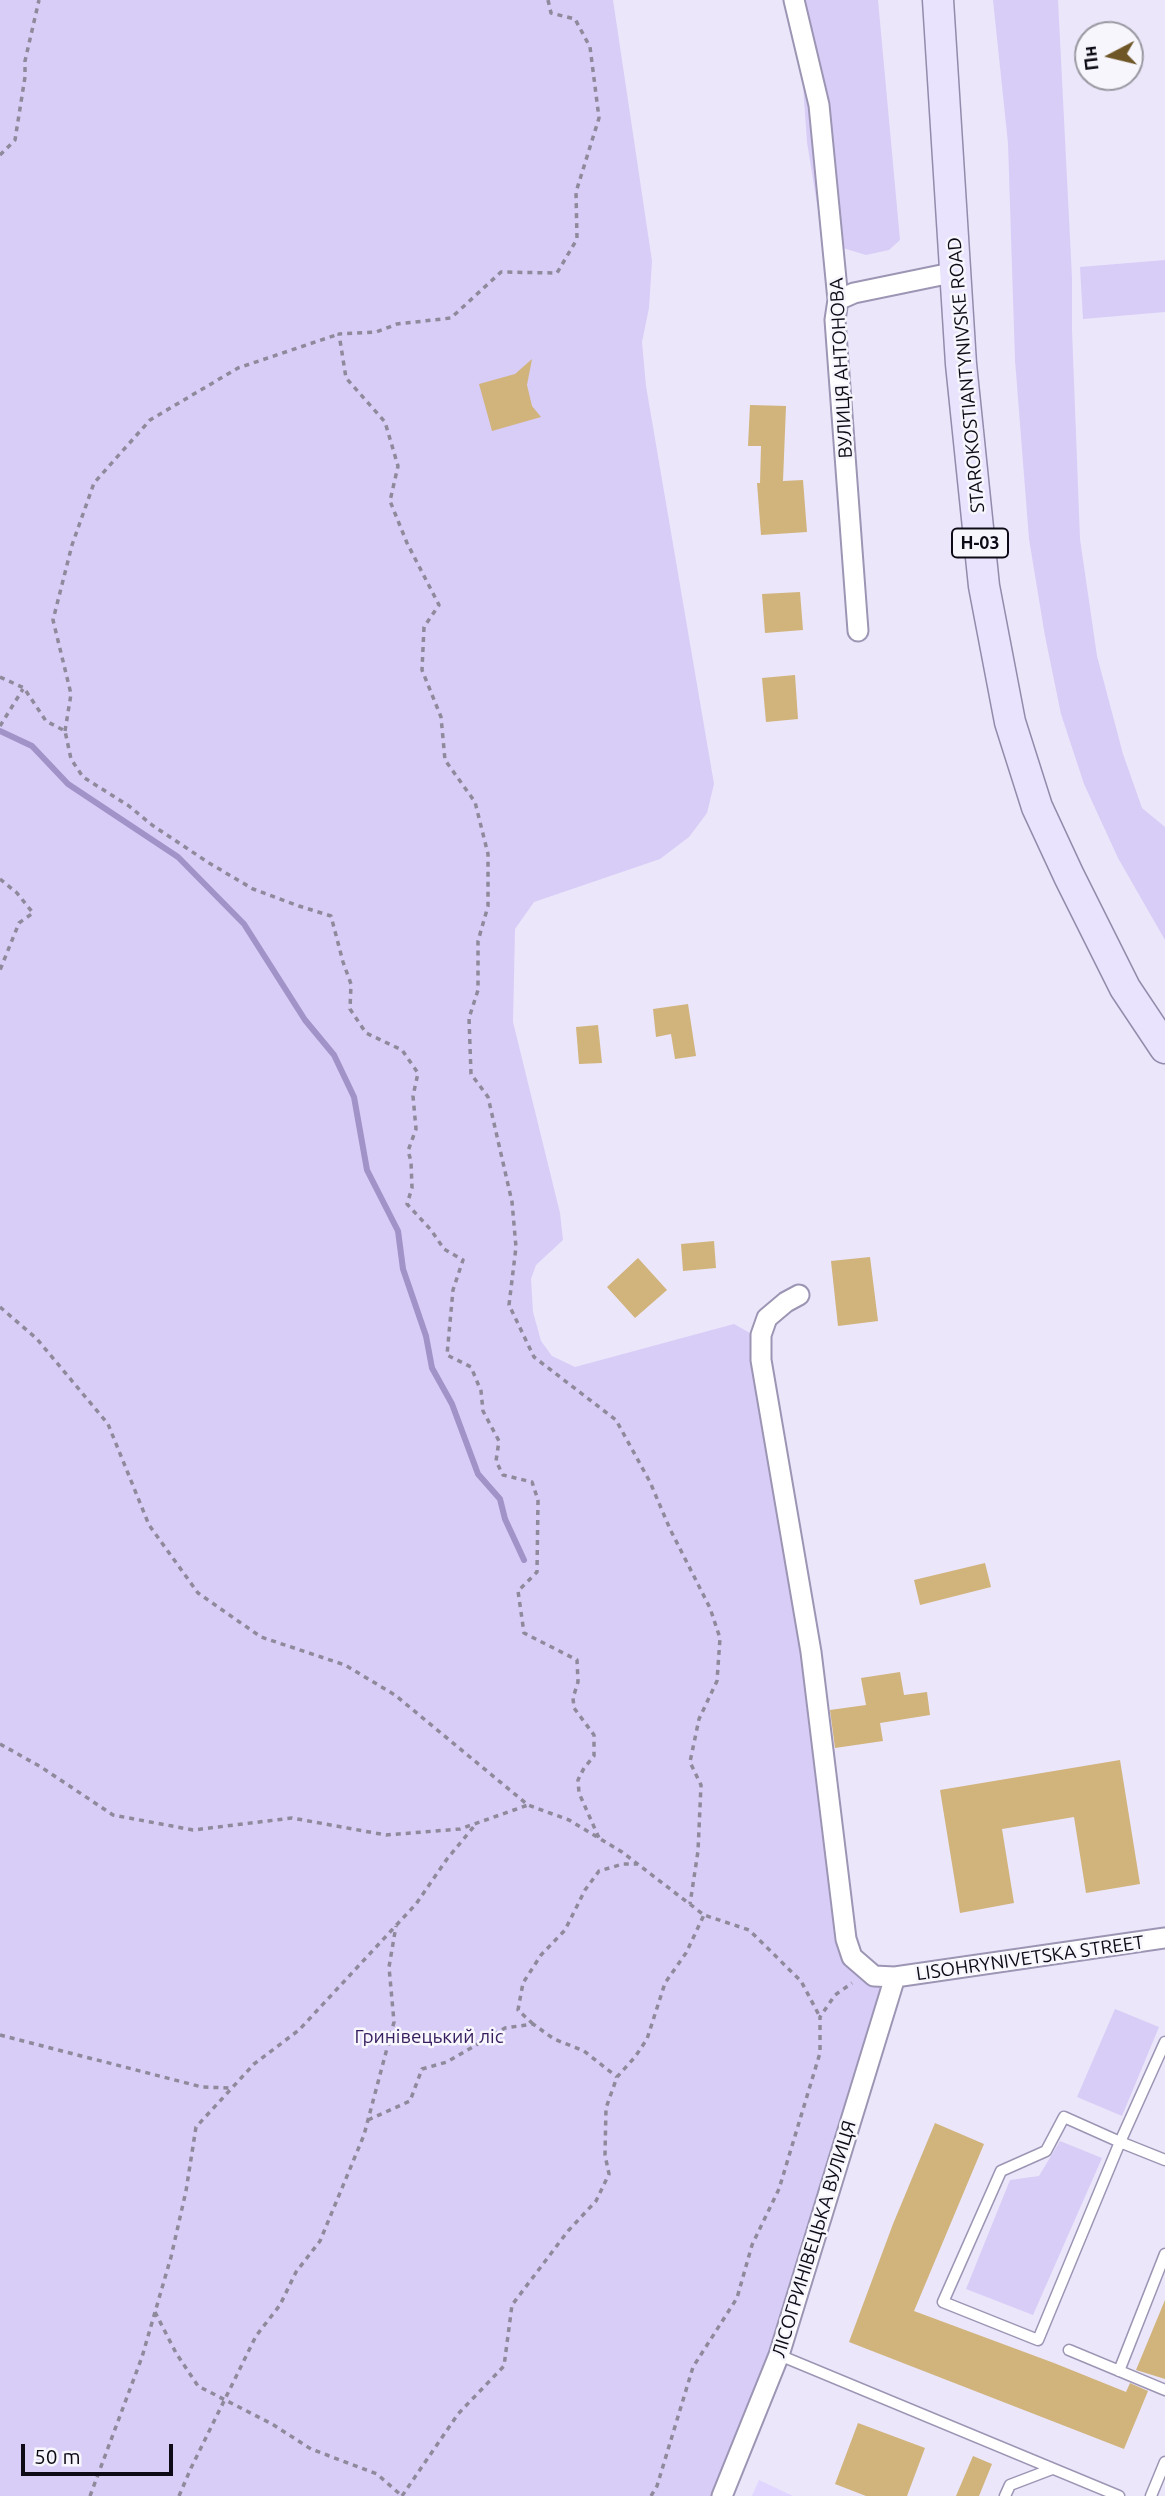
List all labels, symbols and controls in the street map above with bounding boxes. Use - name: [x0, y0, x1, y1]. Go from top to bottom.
- north arrow: [1074, 21, 1144, 91]
- text: Пн: [1078, 45, 1103, 72]
- street label: STAROKOSTIANTYNIVSKE ROAD: [943, 236, 989, 514]
- street label: ВУЛИЦЯ АНТОНОВА: [825, 277, 857, 459]
- road number: Н-03: [952, 528, 1008, 558]
- street label: LISOHRYNIVETSKA STREET: [915, 1931, 1145, 1985]
- park label: Гринівецький ліс: [354, 2026, 504, 2048]
- street label: ЛІСОГРИНІВЕЦЬКА ВУЛИЦЯ: [767, 2118, 861, 2360]
- scale bar: [24, 2430, 177, 2474]
- text: 50 m: [34, 2444, 81, 2468]

